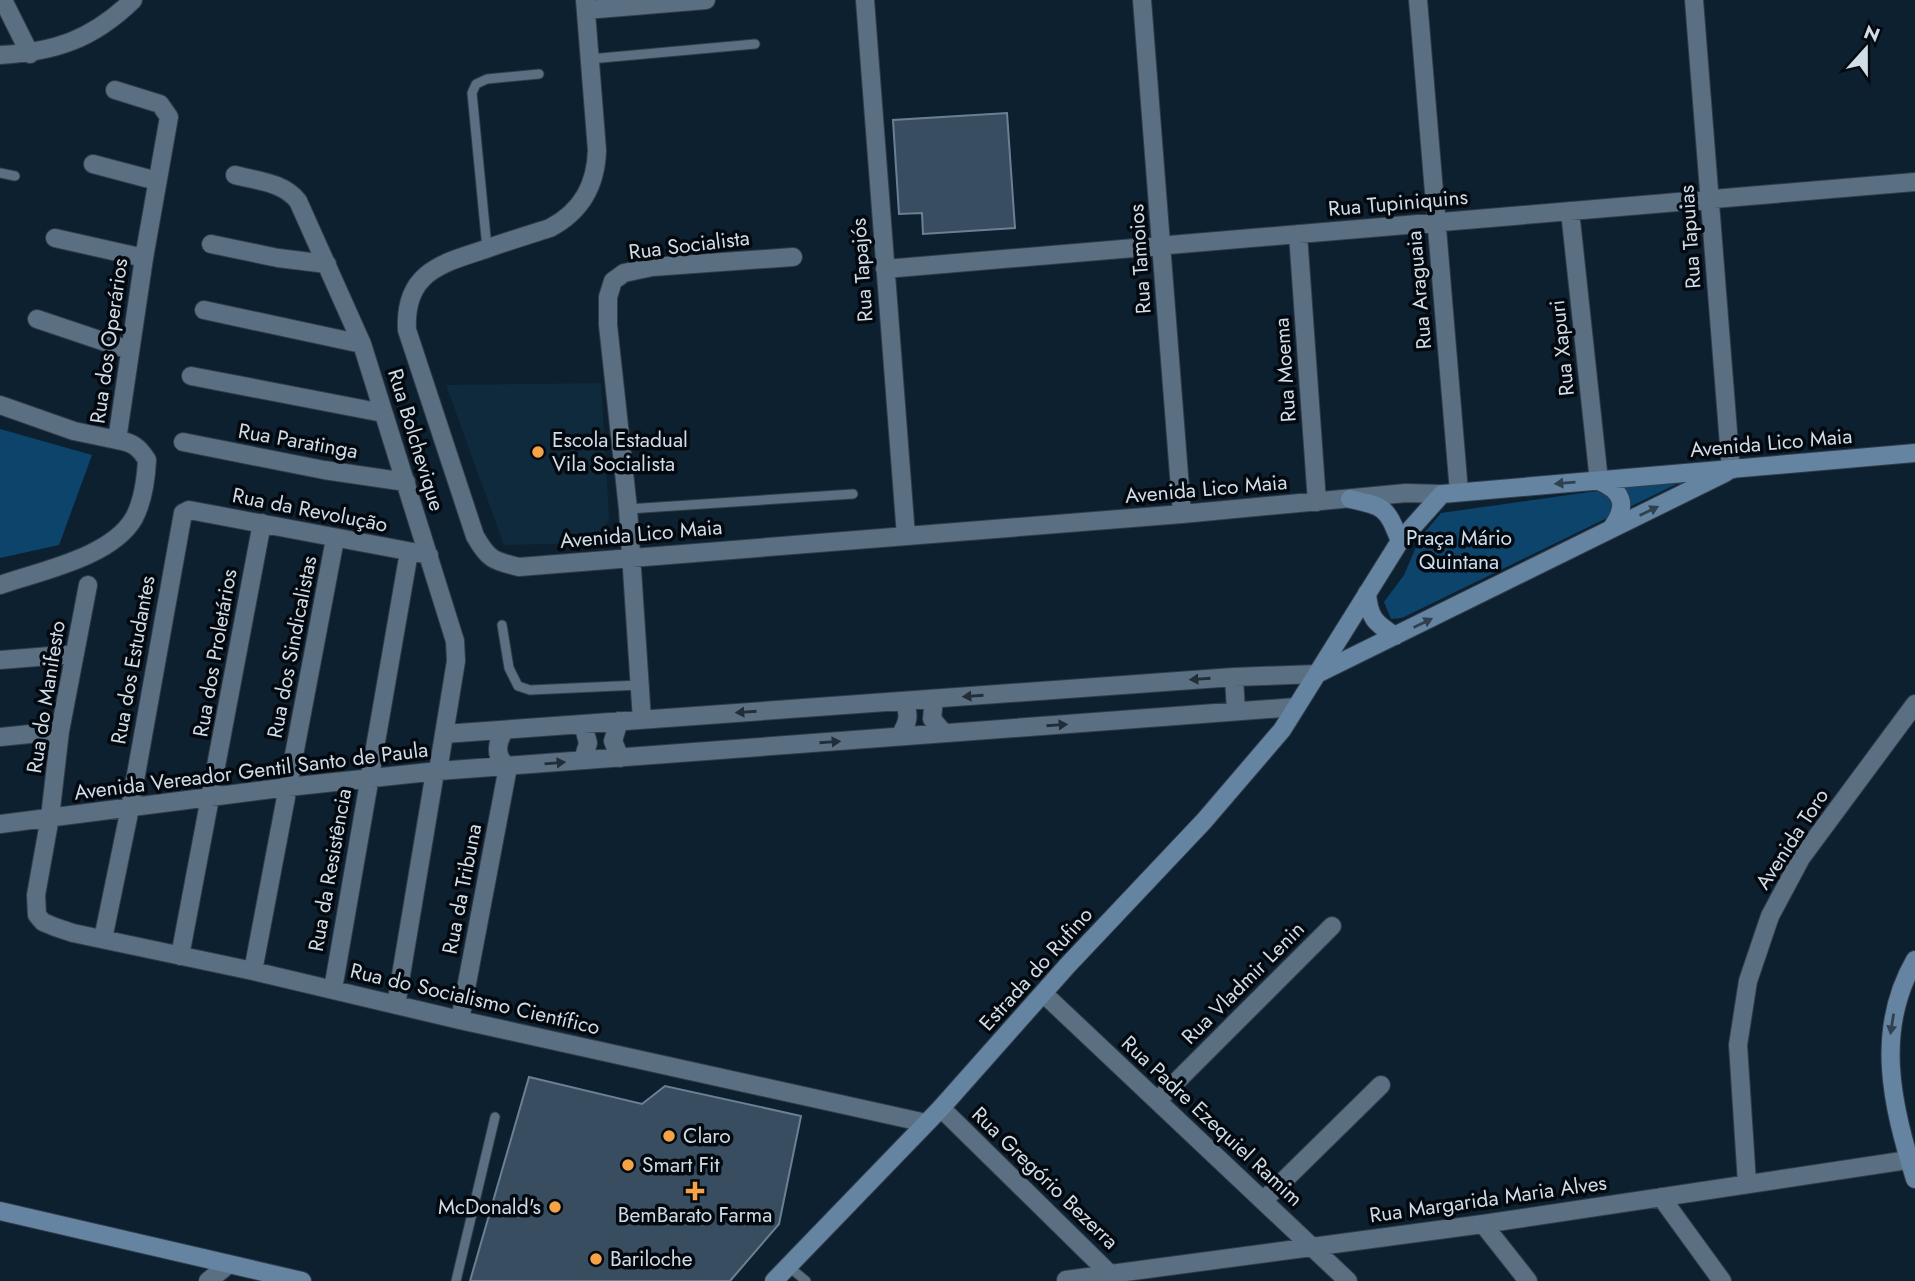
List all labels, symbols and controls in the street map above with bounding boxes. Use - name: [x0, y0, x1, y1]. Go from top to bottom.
- north arrow: [1831, 14, 1901, 84]
- text: N: [1860, 18, 1884, 49]
- street label: Rua Tupiniquins: [1327, 182, 1469, 224]
- street label: Rua Tapuias: [1671, 184, 1709, 290]
- street label: Rua Tamoios: [1121, 203, 1159, 315]
- street label: Rua Tapajós: [843, 217, 881, 323]
- street label: Rua Socialista: [627, 223, 751, 267]
- street label: Rua Araguaia: [1399, 229, 1439, 351]
- street label: Rua dos Operários: [83, 256, 135, 426]
- street label: Rua Xapuri: [1542, 298, 1582, 398]
- street label: Rua Moema: [1266, 317, 1304, 423]
- street label: Rua Bolchevique: [380, 365, 452, 515]
- street label: Rua Paratinga: [236, 416, 360, 466]
- street label: Avenida Lico Maia: [1689, 421, 1853, 465]
- place label: Escola Estadual Vila Socialista: [552, 425, 688, 479]
- marker: Escola Estadual Vila Socialista: [530, 444, 546, 460]
- street label: Avenida Lico Maia: [1124, 467, 1288, 511]
- one-way arrow: [1554, 478, 1576, 489]
- street label: Rua da Revolução: [230, 480, 390, 540]
- one-way arrow: [1639, 505, 1659, 517]
- street label: Avenida Lico Maia: [559, 512, 723, 556]
- park label: Praça Mário Quintana: [1406, 523, 1512, 577]
- street label: Rua dos Sindicalistas: [260, 553, 324, 741]
- street label: Rua dos Proletários: [185, 567, 245, 739]
- street label: Rua dos Estudantes: [103, 573, 163, 747]
- one-way arrow: [1413, 617, 1433, 628]
- street label: Rua do Manifesto: [19, 618, 73, 776]
- one-way arrow: [1189, 674, 1211, 685]
- one-way arrow: [962, 691, 984, 702]
- one-way arrow: [735, 707, 757, 718]
- one-way arrow: [1046, 719, 1068, 730]
- street label: Avenida Vereador Gentil Santo de Paula: [72, 734, 430, 808]
- one-way arrow: [820, 736, 842, 747]
- one-way arrow: [544, 757, 566, 768]
- street label: Avenida Toro: [1748, 783, 1836, 895]
- street label: Rua da Resistência: [301, 786, 359, 954]
- street label: Rua da Tribuna: [435, 821, 489, 957]
- street label: Estrada do Rufino: [972, 901, 1100, 1037]
- street label: Rua Vladmir Lenin: [1175, 915, 1311, 1051]
- street label: Rua do Socialismo Científico: [347, 956, 603, 1042]
- one-way arrow: [1886, 1013, 1897, 1035]
- street label: Rua Padre Ezequiel Ramim: [1115, 1029, 1309, 1213]
- street label: Rua Gregório Bezerra: [965, 1100, 1125, 1256]
- place label: Claro: [683, 1121, 731, 1151]
- marker: Claro: [661, 1128, 677, 1144]
- place label: Smart Fit: [642, 1150, 720, 1180]
- marker: Smart Fit: [620, 1157, 636, 1173]
- street label: Rua Margarida Maria Alves: [1367, 1167, 1609, 1231]
- marker: BemBarato Farma: [687, 1183, 703, 1199]
- place label: McDonald's: [438, 1192, 541, 1222]
- marker: McDonald's: [547, 1199, 563, 1215]
- place label: BemBarato Farma: [618, 1200, 772, 1230]
- place label: Bariloche: [610, 1244, 693, 1274]
- marker: Bariloche: [588, 1251, 604, 1267]

